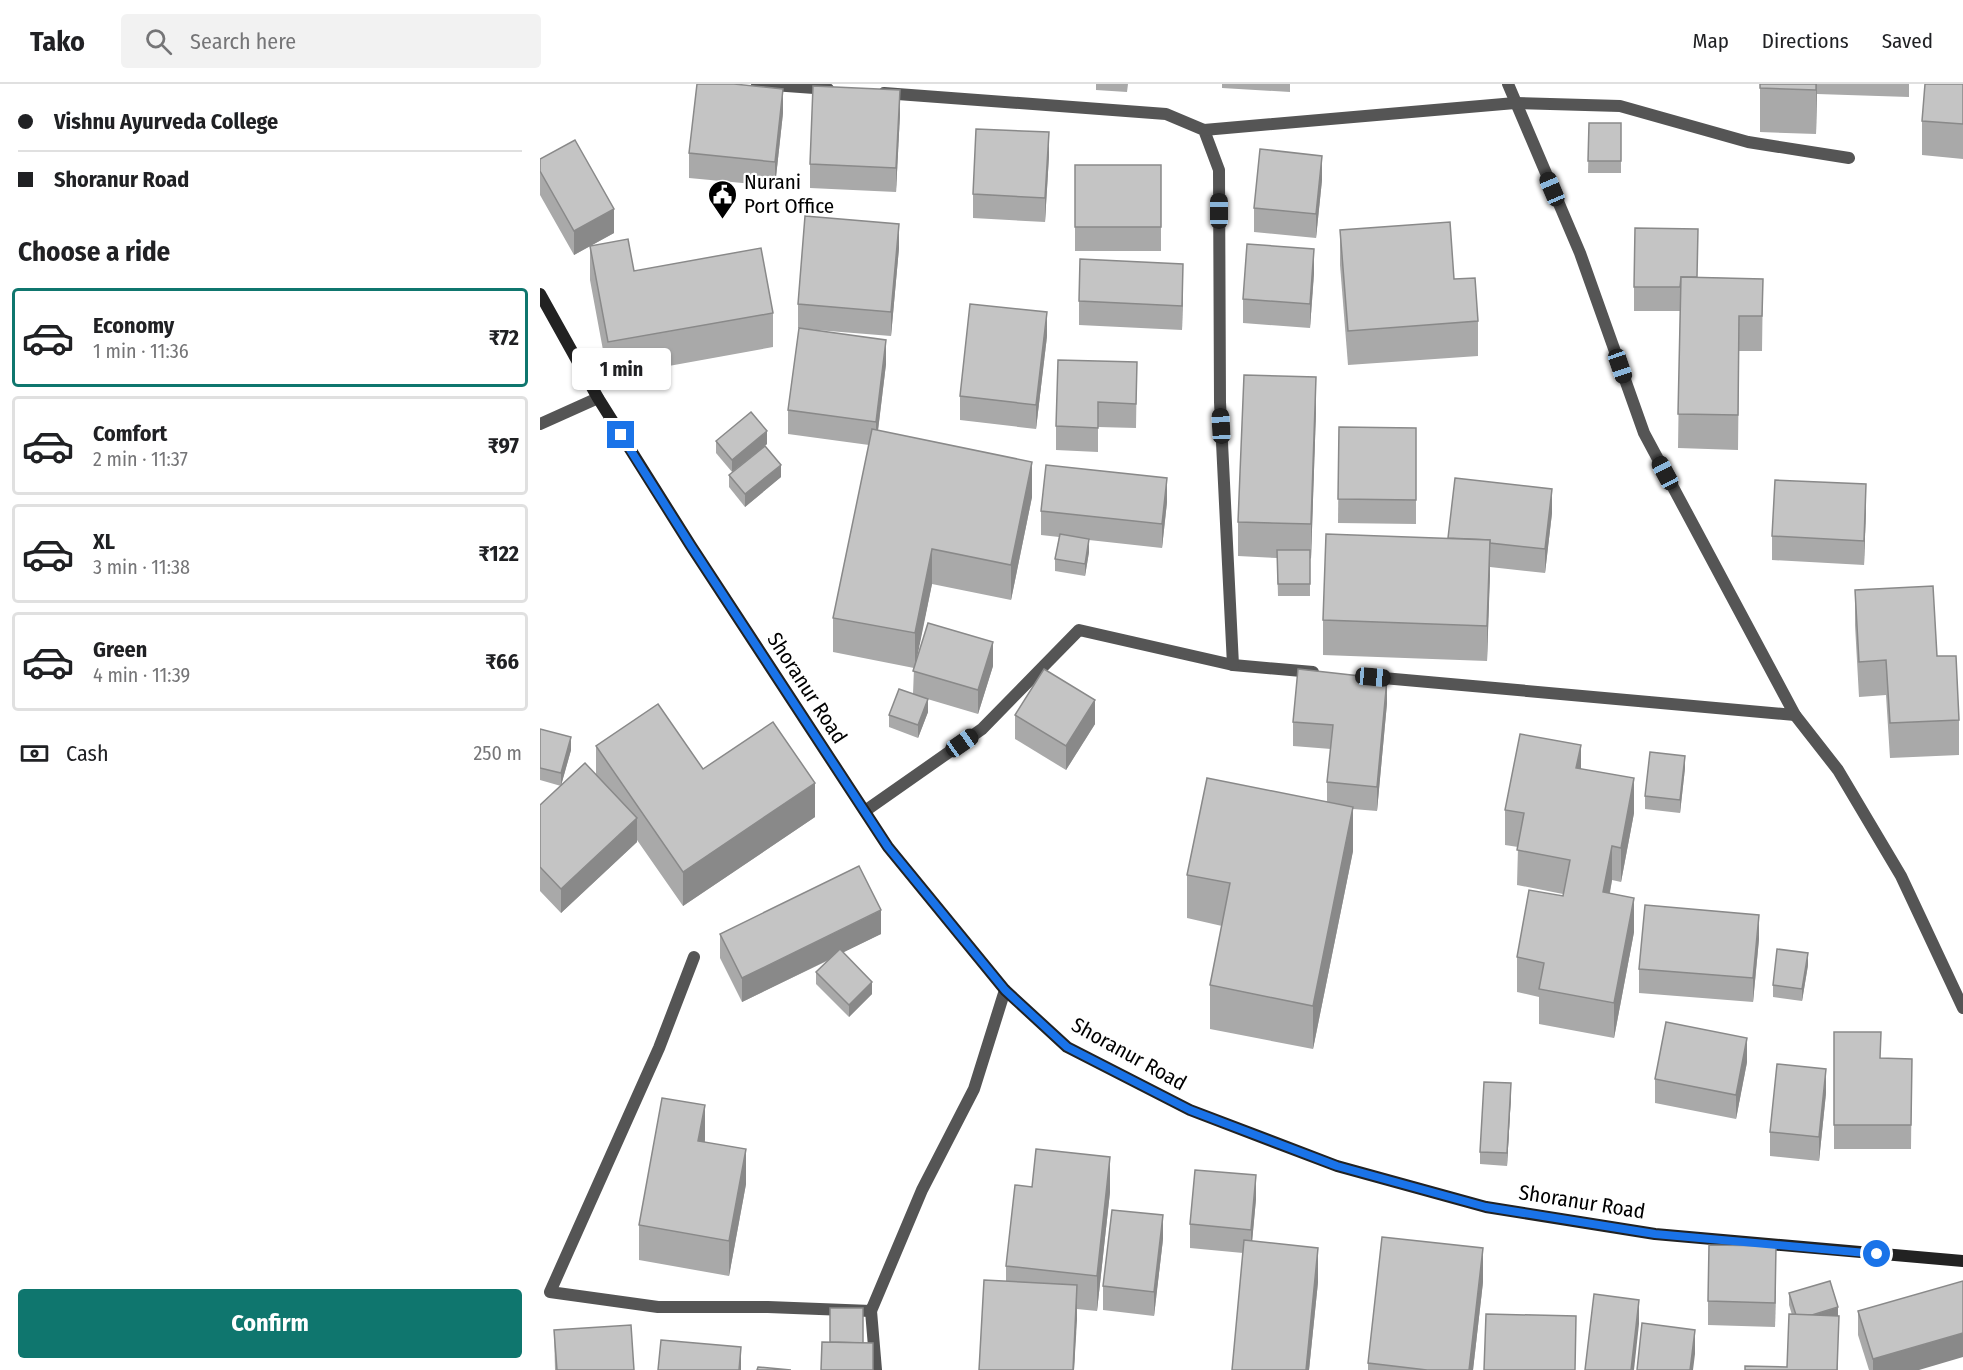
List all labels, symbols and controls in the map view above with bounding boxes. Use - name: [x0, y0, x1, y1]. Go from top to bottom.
- search box: [121, 14, 541, 68]
- text: Tako: [30, 25, 85, 58]
- icon: search: [142, 25, 175, 58]
- text: Search here: [190, 28, 296, 55]
- text: Map: [1692, 28, 1729, 54]
- text: Directions: [1762, 28, 1849, 54]
- text: Saved: [1882, 28, 1933, 54]
- text: Vishnu Ayurveda College: [54, 108, 278, 135]
- text: Shoranur Road: [54, 166, 189, 193]
- place label: Nurani Port Office: [744, 169, 834, 219]
- car: [1537, 169, 1567, 209]
- public building icon: Nurani Port Office: [707, 178, 739, 220]
- car: [1210, 193, 1228, 229]
- text: Choose a ride: [18, 236, 170, 268]
- icon: car: [21, 311, 75, 365]
- text: Economy: [93, 312, 174, 339]
- text: ₹72: [489, 324, 519, 351]
- text: 1 min · 11:36: [93, 339, 189, 363]
- car: [1606, 346, 1634, 386]
- callout: 1 min: [572, 348, 670, 390]
- text: 1 min: [600, 357, 643, 381]
- car: [1211, 408, 1231, 444]
- icon: car: [21, 419, 75, 473]
- text: Comfort: [93, 420, 167, 447]
- route end: [607, 421, 634, 448]
- text: ₹97: [488, 432, 519, 459]
- text: 2 min · 11:37: [93, 447, 188, 471]
- car: [1649, 453, 1681, 493]
- icon: car: [21, 527, 75, 581]
- text: XL: [93, 528, 115, 555]
- text: ₹122: [479, 540, 519, 567]
- text: 3 min · 11:38: [93, 555, 190, 579]
- street label: Shoranur Road: [761, 628, 853, 748]
- icon: car: [21, 635, 75, 689]
- text: Green: [93, 636, 147, 663]
- text: ₹66: [485, 648, 519, 675]
- text: 4 min · 11:39: [93, 663, 190, 687]
- car: [1354, 666, 1392, 688]
- car: [942, 725, 982, 761]
- icon: cash: [18, 737, 51, 770]
- text: Cash: [66, 740, 109, 767]
- text: 250 m: [474, 741, 522, 765]
- street label: Shoranur Road: [1067, 1012, 1191, 1096]
- street label: Shoranur Road: [1517, 1179, 1647, 1225]
- route start: [1863, 1240, 1890, 1267]
- button: Confirm: [18, 1289, 522, 1358]

